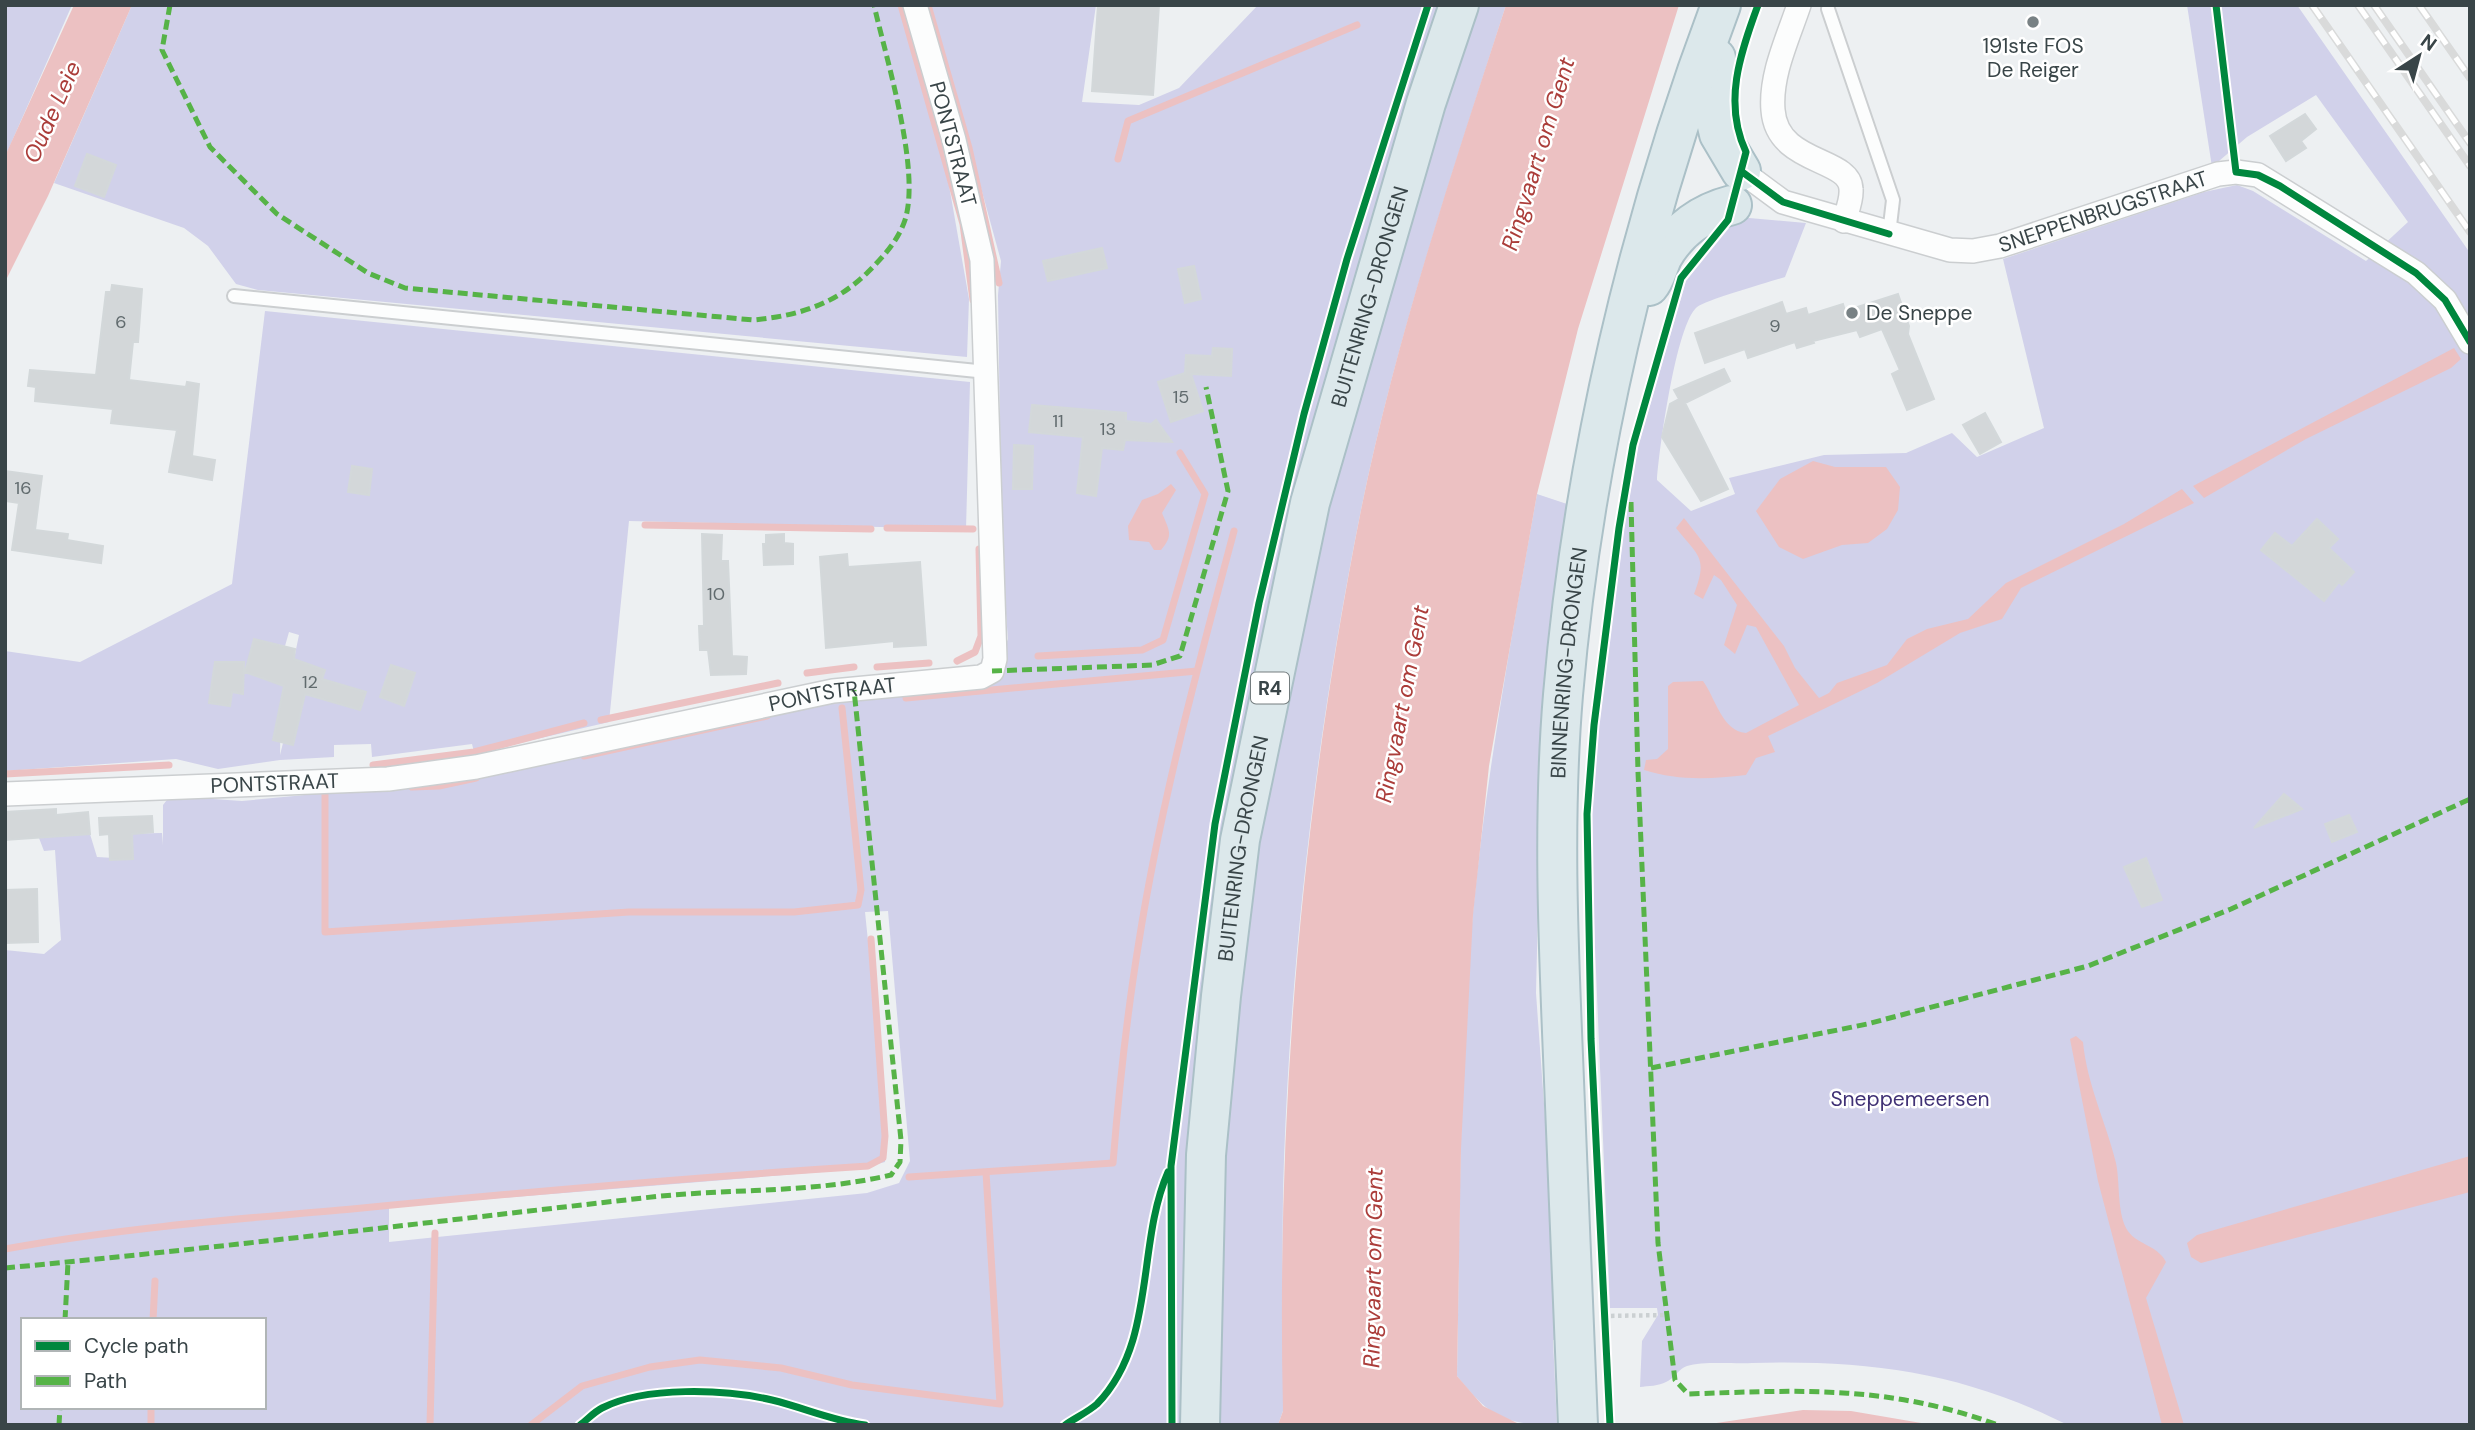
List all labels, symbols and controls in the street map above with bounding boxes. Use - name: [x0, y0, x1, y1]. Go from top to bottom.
- marker: 191ste FOS De Reiger: [2025, 14, 2041, 30]
- north arrow: [2384, 21, 2454, 91]
- text: N: [2416, 28, 2442, 57]
- place label: 191ste FOS De Reiger: [1982, 32, 2084, 84]
- water label: Ringvaart om Gent: [1494, 54, 1582, 254]
- water label: Oude Leie: [16, 56, 88, 168]
- street label: PONTSTRAAT: [923, 78, 983, 210]
- street label: SNEPPENBRUGSTRAAT: [1995, 164, 2211, 259]
- street label: BUITENRING-DRONGEN: [1325, 183, 1415, 410]
- place label: De Sneppe: [1866, 299, 1972, 327]
- marker: De Sneppe: [1844, 305, 1860, 321]
- house number: 6: [115, 310, 127, 334]
- house number: 9: [1769, 314, 1781, 338]
- house number: 15: [1173, 385, 1189, 409]
- house number: 11: [1052, 409, 1064, 433]
- house number: 13: [1100, 417, 1116, 441]
- house number: 16: [15, 476, 31, 500]
- street label: BINNENRING-DRONGEN: [1544, 545, 1594, 779]
- house number: 10: [707, 582, 725, 606]
- water label: Ringvaart om Gent: [1368, 603, 1436, 805]
- house number: 12: [302, 670, 318, 694]
- street label: PONTSTRAAT: [766, 671, 897, 718]
- road number: R4: [1251, 673, 1289, 704]
- street label: BUITENRING-DRONGEN: [1211, 733, 1275, 963]
- street label: PONTSTRAAT: [210, 767, 340, 800]
- park label: Sneppemeersen: [1830, 1085, 1990, 1113]
- water label: Ringvaart om Gent: [1356, 1167, 1390, 1368]
- legend: [21, 1318, 266, 1409]
- text: Cycle path: [84, 1332, 189, 1360]
- text: Path: [84, 1367, 127, 1395]

